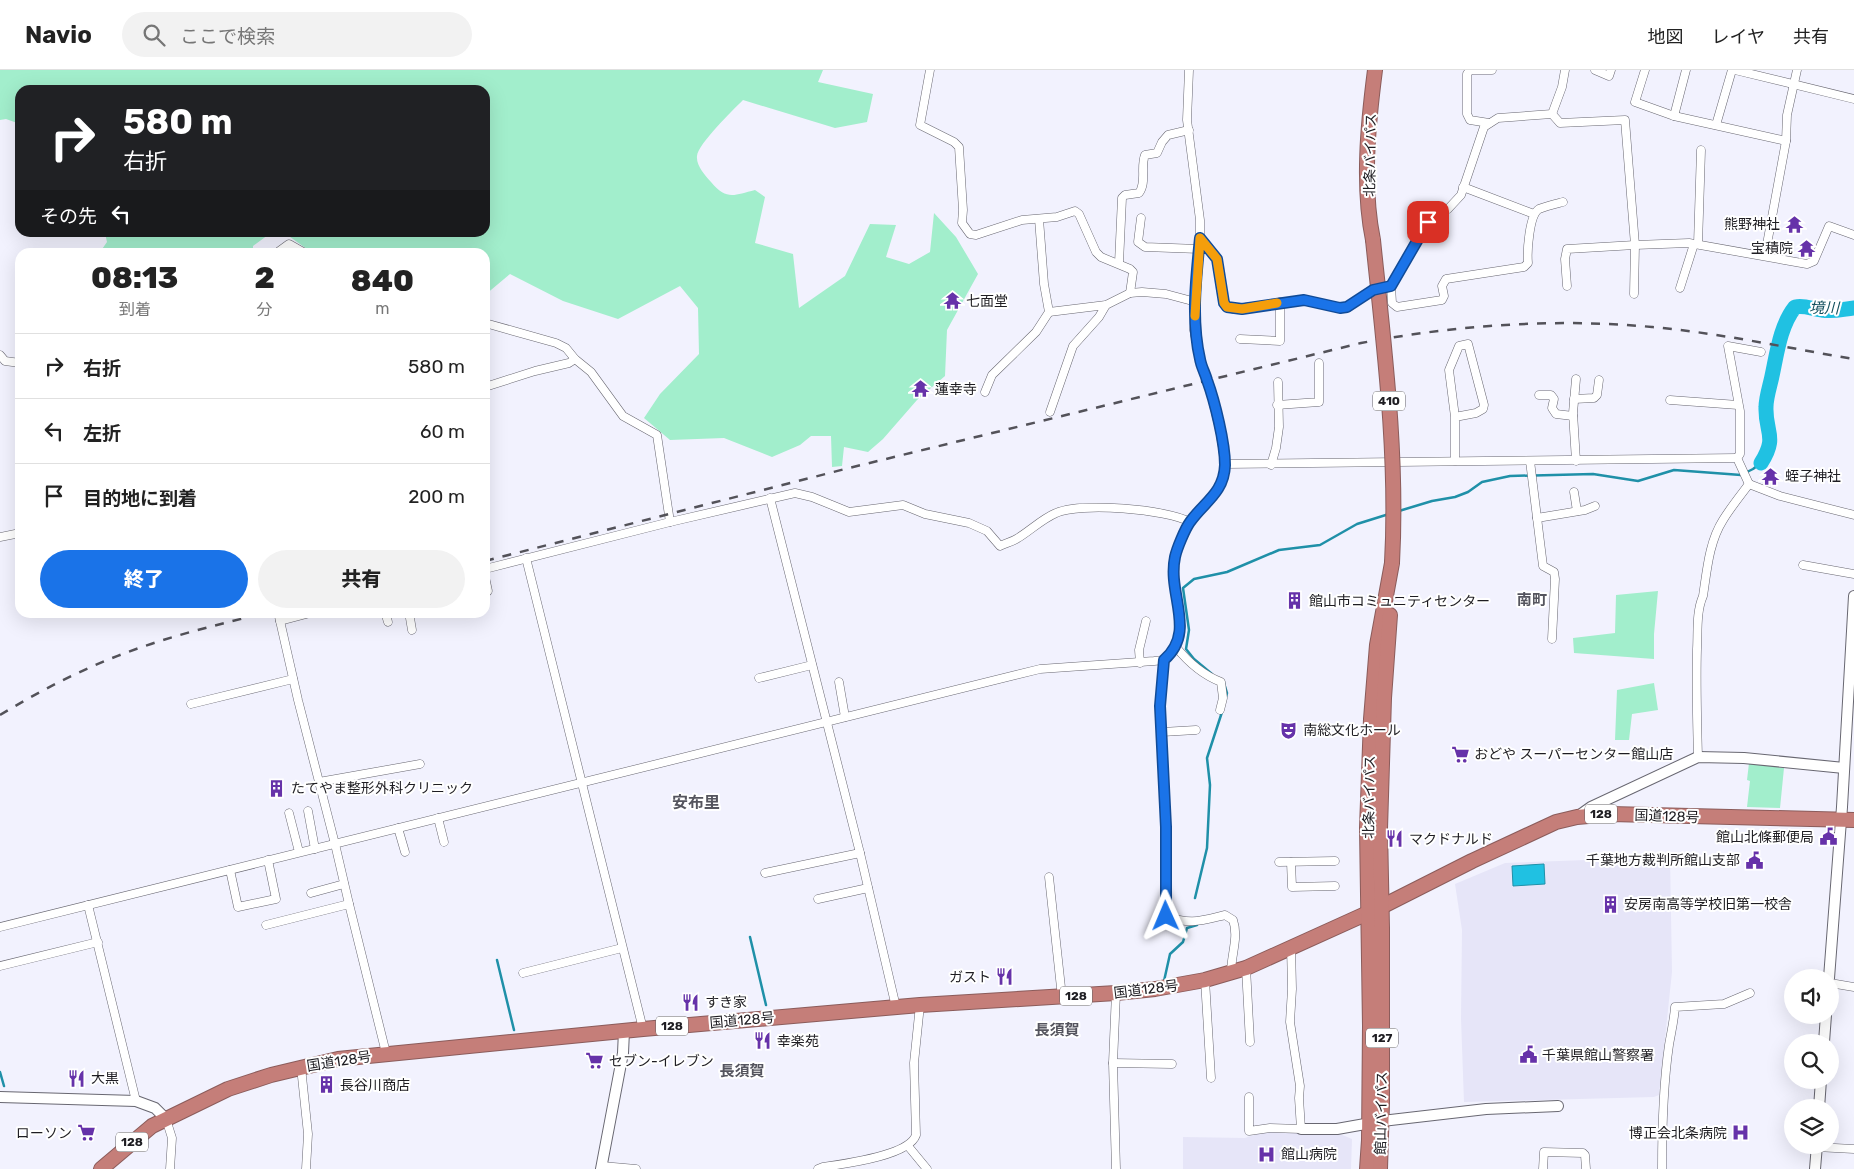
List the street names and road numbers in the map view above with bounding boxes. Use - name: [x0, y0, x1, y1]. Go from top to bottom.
- street label: 北条バイパス: [1361, 113, 1380, 197]
- road number: 410: [1373, 392, 1405, 411]
- street label: 北条バイパス: [1360, 755, 1379, 839]
- road number: 128: [1585, 804, 1617, 824]
- street label: 国道128号: [1634, 807, 1700, 826]
- street label: 国道128号: [1113, 977, 1179, 1002]
- road number: 128: [1060, 986, 1092, 1006]
- street label: 国道128号: [709, 1009, 775, 1032]
- road number: 128: [656, 1016, 688, 1036]
- road number: 127: [1366, 1028, 1398, 1048]
- street label: 国道128号: [306, 1048, 373, 1075]
- street label: 館山バイパス: [1372, 1071, 1391, 1155]
- road number: 128: [116, 1132, 148, 1152]

